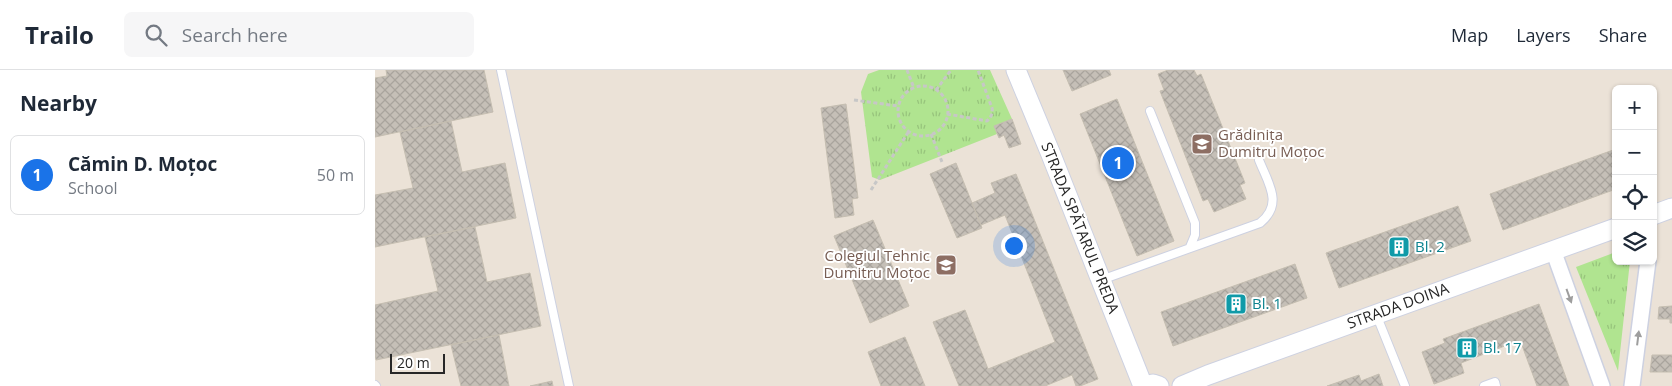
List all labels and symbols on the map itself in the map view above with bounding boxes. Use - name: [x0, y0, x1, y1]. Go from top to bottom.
- place label: Grădinița Dumitru Moțoc: [1218, 124, 1324, 161]
- school or university icon: Grădinița Dumitru Moțoc: [1190, 132, 1214, 156]
- street label: STRADA SPĂTARUL PREDA: [1037, 139, 1125, 317]
- pin: 1: [1102, 144, 1134, 182]
- your location: [1001, 233, 1027, 259]
- building icon: Bl. 2: [1387, 235, 1411, 259]
- place label: Bl. 2: [1415, 236, 1445, 256]
- place label: Colegiul Tehnic Dumitru Moțoc: [824, 245, 930, 282]
- school or university icon: Colegiul Tehnic Dumitru Moțoc: [934, 253, 958, 277]
- street label: STRADA DOINA: [1344, 277, 1452, 333]
- one-way arrow: [1566, 288, 1573, 303]
- building icon: Bl. 1: [1224, 292, 1248, 316]
- place label: Bl. 1: [1252, 293, 1282, 313]
- one-way arrow: [1635, 329, 1643, 345]
- building icon: Bl. 17: [1455, 336, 1479, 360]
- place label: Bl. 17: [1483, 337, 1521, 357]
- scale bar: [390, 351, 445, 374]

